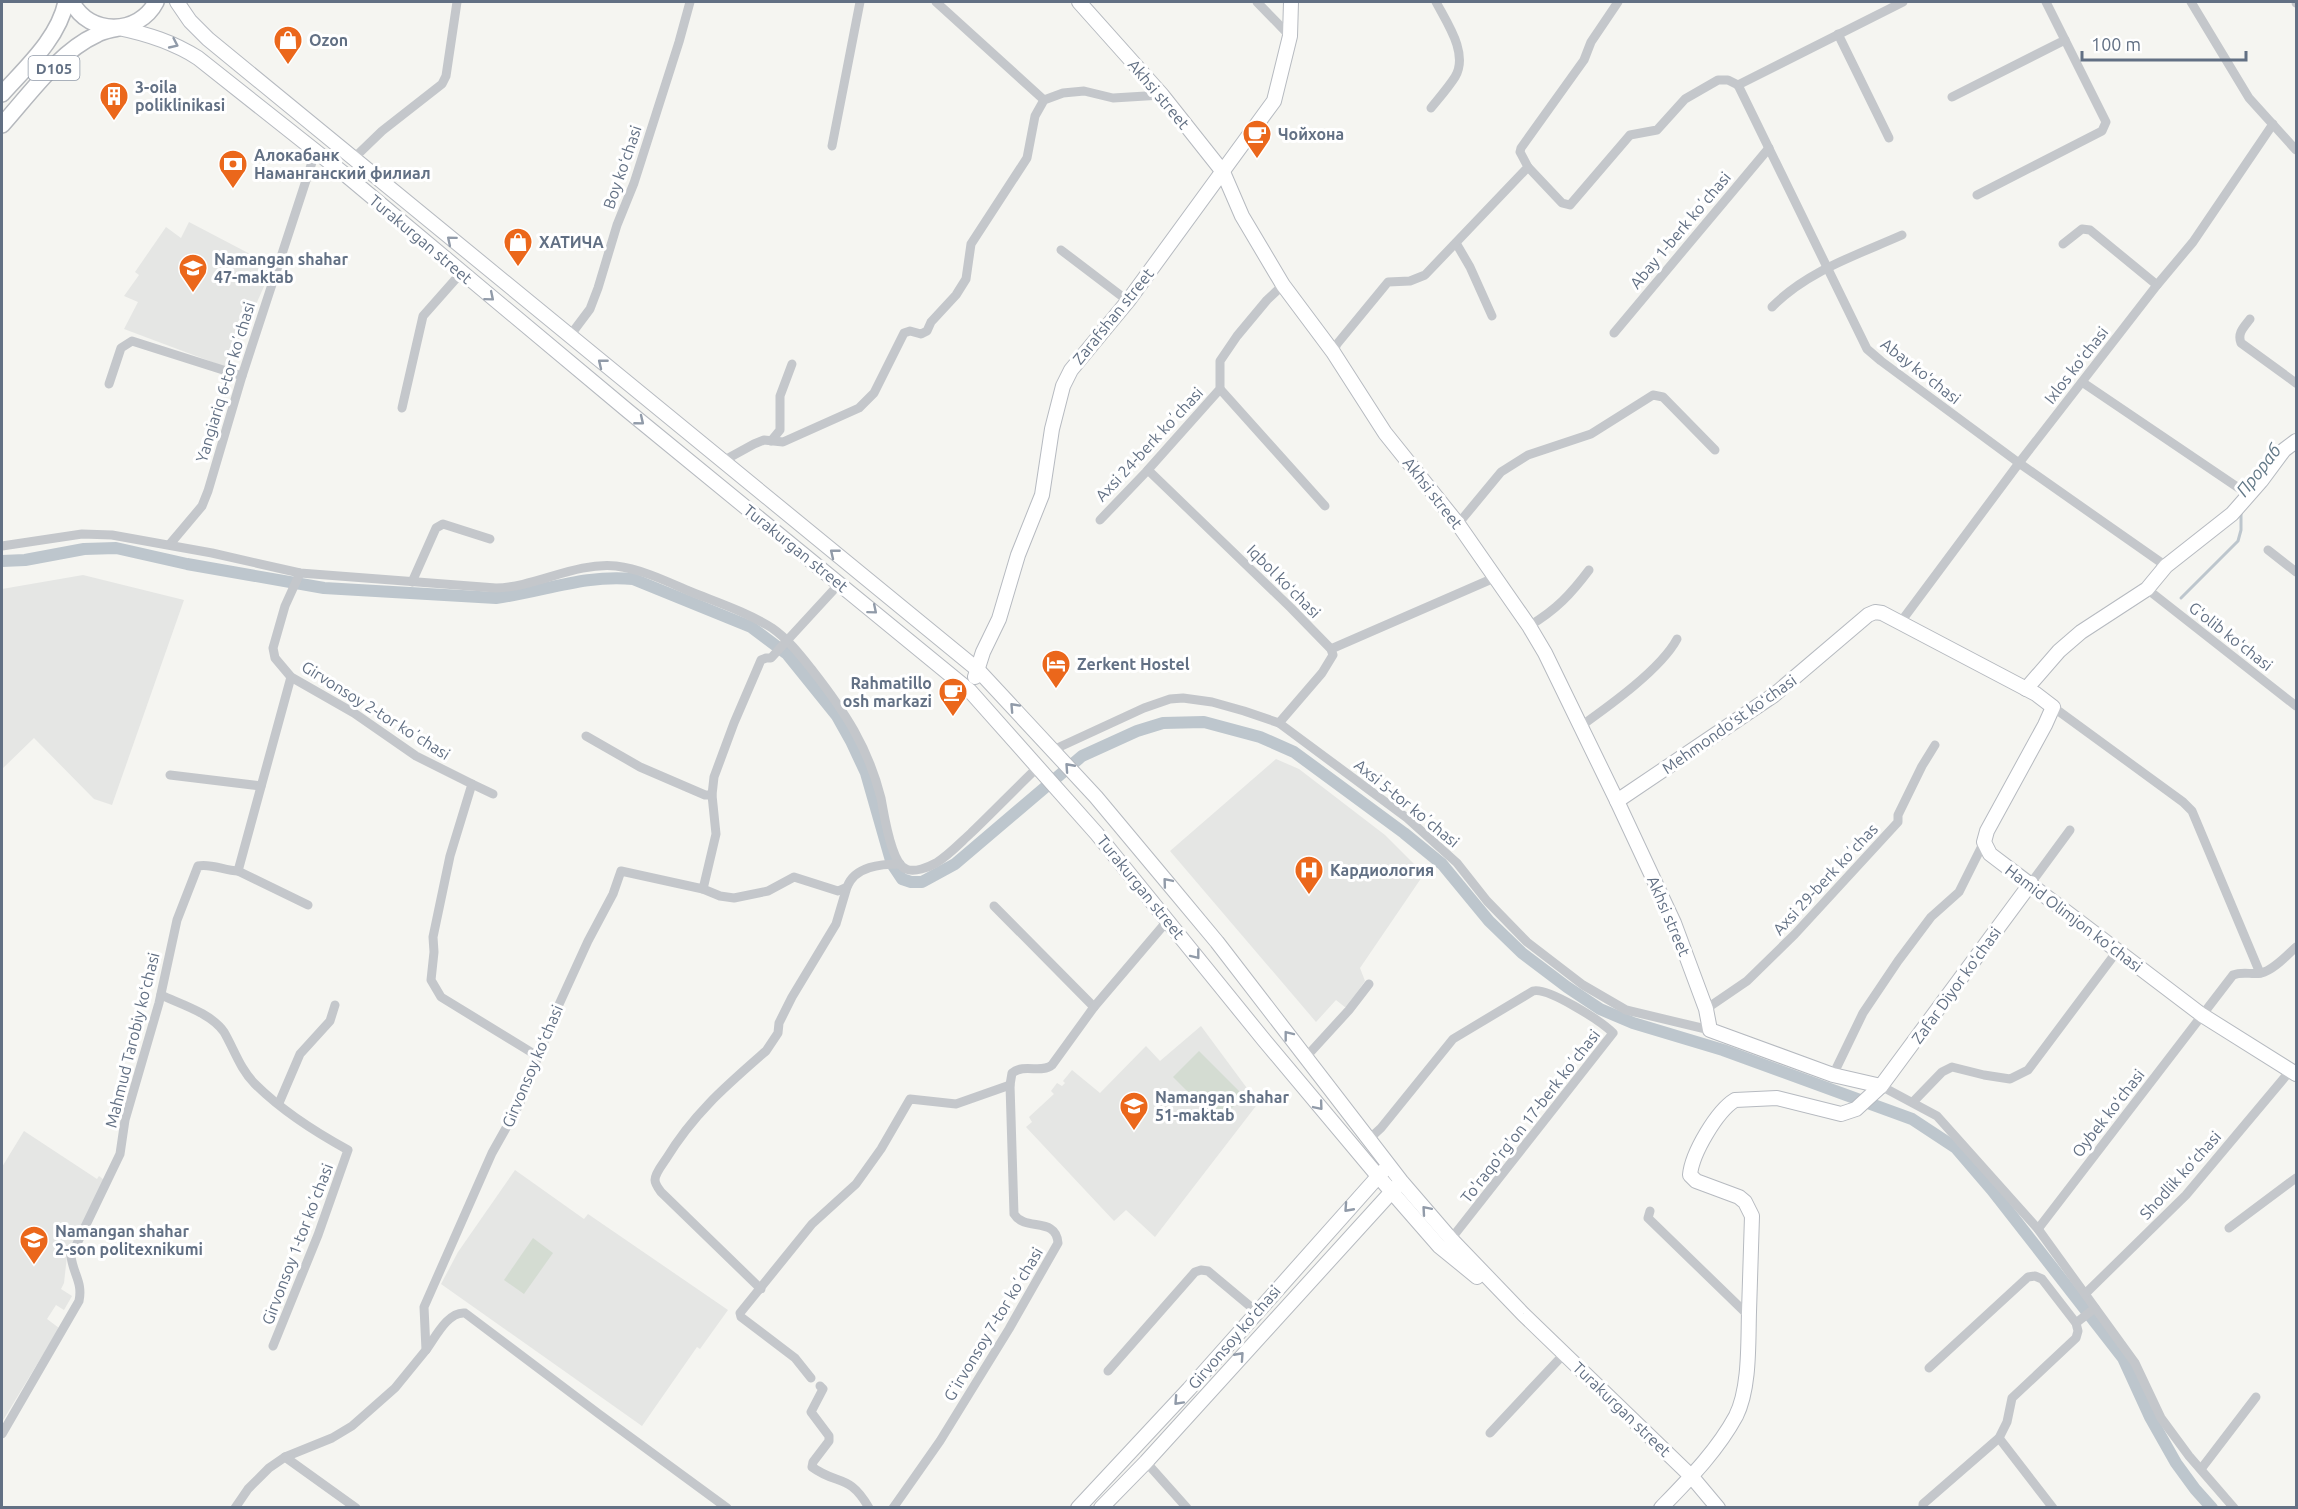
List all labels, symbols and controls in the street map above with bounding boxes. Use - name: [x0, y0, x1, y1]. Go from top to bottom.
- shop icon: Ozon: [272, 24, 304, 66]
- scale bar: [2082, 24, 2246, 62]
- place label: Ozon: [309, 31, 348, 49]
- text: 100 m: [2091, 34, 2141, 54]
- one-way arrow: [167, 37, 178, 49]
- road number: D105: [28, 56, 80, 80]
- street label: Akhsi street: [1125, 56, 1194, 133]
- place label: 3-oila poliklinikasi: [135, 78, 225, 114]
- building icon: 3-oila poliklinikasi: [98, 80, 130, 122]
- cafe icon: Чойхона: [1241, 118, 1273, 160]
- street label: Boy koʻchasi: [599, 123, 645, 211]
- place label: Чойхона: [1278, 125, 1344, 143]
- place label: Алокабанк Наманганский филиал: [254, 146, 431, 182]
- bank icon: Алокабанк Наманганский филиал: [217, 148, 249, 190]
- street label: Аbay 1-berk koʼchasi: [1626, 168, 1734, 292]
- street label: Turakurgan street: [366, 191, 477, 288]
- shop icon: ХАТИЧА: [502, 226, 534, 268]
- place label: ХАТИЧА: [539, 233, 604, 251]
- one-way arrow: [447, 236, 458, 247]
- place label: Namangan shahar 47-maktab: [214, 250, 348, 286]
- school or university icon: Namangan shahar 47-maktab: [177, 252, 209, 294]
- street label: Zarafshan street: [1069, 264, 1158, 368]
- one-way arrow: [483, 290, 494, 301]
- street label: Yangiаriq 6-tor koʼchasi: [192, 300, 258, 464]
- street label: Ixlos koʻchasi: [2040, 323, 2112, 407]
- street label: Abay koʻchasi: [1878, 334, 1964, 408]
- one-way arrow: [598, 360, 609, 371]
- street label: Аxsi 24-berk koʼchasi: [1092, 383, 1206, 505]
- one-way arrow: [633, 414, 644, 425]
- water label: Прораб: [2232, 439, 2285, 500]
- street label: Akhsi street: [1400, 454, 1467, 533]
- street label: Turakurgan street: [740, 501, 852, 596]
- street label: Iqbol koʻchasi: [1244, 541, 1324, 621]
- one-way arrow: [830, 549, 841, 560]
- street label: Gʻolib koʻchasi: [2186, 598, 2276, 674]
- one-way arrow: [866, 603, 877, 614]
- hotel icon: Zerkent Hostel: [1040, 648, 1072, 690]
- place label: Zerkent Hostel: [1077, 655, 1190, 673]
- street label: Girvonsoy 2-tor koʼchasi: [299, 657, 453, 763]
- street label: Mehmondoʻst koʻchasi: [1658, 671, 1800, 777]
- place label: Rahmatillo osh markazi: [843, 674, 932, 710]
- cafe icon: Rahmatillo osh markazi: [937, 676, 969, 718]
- one-way arrow: [1010, 704, 1021, 715]
- street label: Аxsi 5-tor koʼchasi: [1351, 755, 1463, 851]
- one-way arrow: [1065, 763, 1076, 774]
- street label: Аxsi 29-berk koʼchas: [1769, 820, 1881, 938]
- street label: Turakurgan street: [1094, 831, 1189, 943]
- hospital icon: Кардиология: [1293, 854, 1325, 896]
- place label: Кардиология: [1330, 861, 1434, 879]
- street label: Hamid Olimjon ko'chasi: [2002, 861, 2146, 975]
- street label: Akhsi street: [1644, 873, 1694, 959]
- one-way arrow: [1164, 878, 1175, 889]
- street label: Zafar Diyor koʻchasi: [1908, 923, 2004, 1047]
- one-way arrow: [1189, 949, 1200, 960]
- street label: Mahmud Tarobiy koʻchasi: [101, 950, 163, 1130]
- street label: Girvonsoy koʻchasi: [498, 1002, 566, 1130]
- street label: To'raqo'rg'on 17-berk koʼchasi: [1457, 1026, 1603, 1206]
- one-way arrow: [1285, 1031, 1296, 1042]
- street label: Oybek koʻchasi: [2068, 1066, 2148, 1160]
- place label: Namangan shahar 51-maktab: [1155, 1088, 1289, 1124]
- school or university icon: Namangan shahar 51-maktab: [1118, 1090, 1150, 1132]
- one-way arrow: [1312, 1099, 1323, 1110]
- street label: Shodlik ko‘chasi: [2136, 1127, 2224, 1223]
- street label: Girvonsoy 1-tor koʼchasi: [258, 1161, 336, 1327]
- one-way arrow: [1344, 1201, 1355, 1211]
- one-way arrow: [1422, 1206, 1433, 1217]
- place label: Namangan shahar 2-son politexnikumi: [55, 1222, 203, 1258]
- school or university icon: Namangan shahar 2-son politexnikumi: [18, 1224, 50, 1266]
- street label: Gʼirvonsoy 7-tor koʼchasi: [940, 1244, 1046, 1404]
- street label: Girvonsoy koʻchasi: [1184, 1282, 1284, 1392]
- one-way arrow: [1233, 1353, 1244, 1363]
- street label: Turakurgan street: [1570, 1358, 1675, 1461]
- one-way arrow: [1174, 1394, 1185, 1405]

